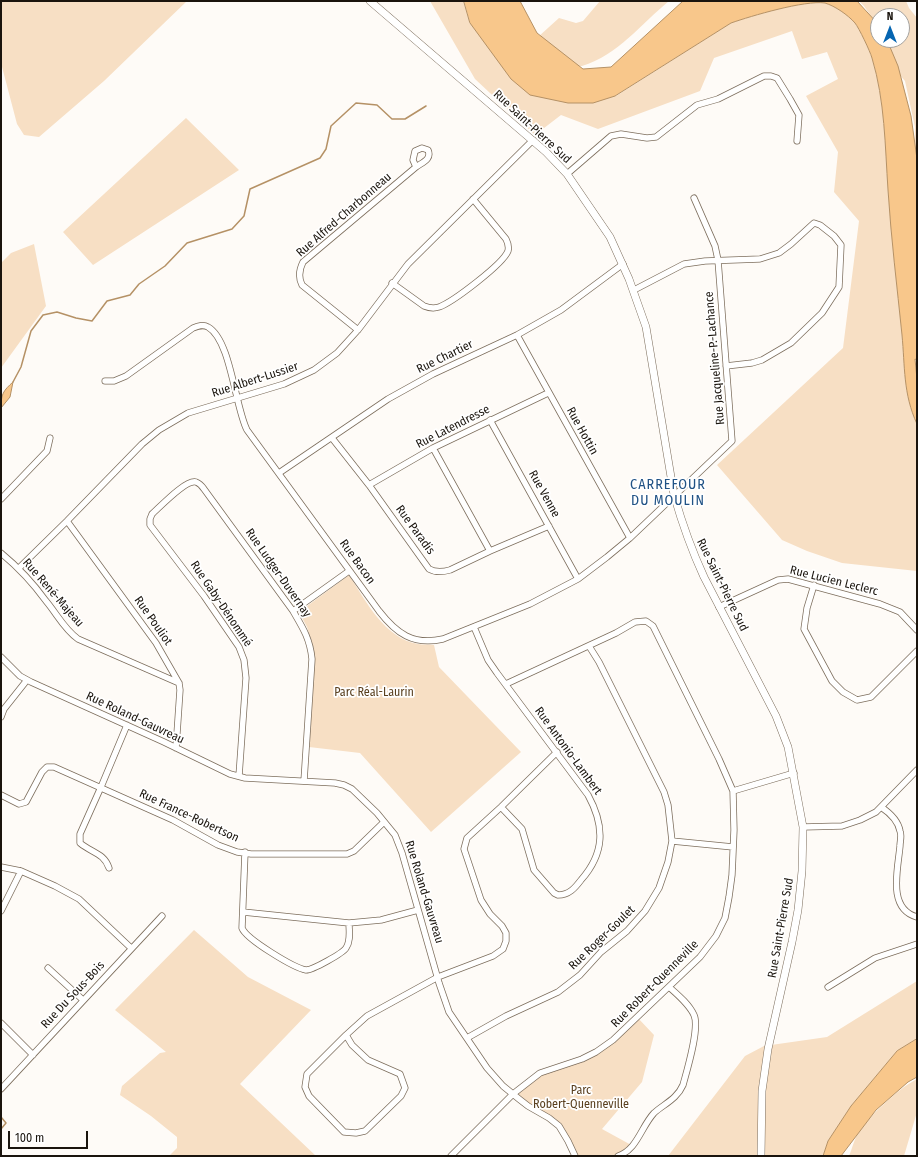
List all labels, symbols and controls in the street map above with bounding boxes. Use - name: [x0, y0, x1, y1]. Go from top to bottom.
- north arrow: [870, 8, 910, 48]
- text: N: [887, 10, 893, 23]
- street label: Rue Saint-Pierre Sud: [490, 87, 574, 167]
- street label: Rue Alfred-Charbonneau: [294, 170, 394, 260]
- street label: Rue Jacqueline-P.-Lachance: [702, 291, 728, 425]
- street label: Rue Chartier: [414, 337, 476, 377]
- street label: Rue Albert-Lussier: [210, 359, 300, 401]
- street label: Rue Latendresse: [414, 402, 492, 452]
- street label: Rue Hottin: [563, 405, 601, 457]
- street label: Rue Venne: [525, 468, 563, 520]
- district label: CARREFOUR DU MOULIN: [630, 477, 706, 510]
- street label: Rue Paradis: [392, 503, 438, 557]
- street label: Rue Ludger-Duvernay: [242, 526, 314, 620]
- street label: Rue Saint-Pierre Sud: [693, 536, 751, 634]
- street label: Rue Bacon: [336, 537, 378, 587]
- street label: Rue René-Majeau: [19, 556, 87, 630]
- street label: Rue Gaby-Dénommé: [187, 558, 255, 650]
- street label: Rue Lucien Leclerc: [788, 563, 880, 599]
- street label: Rue Pouliot: [131, 594, 175, 648]
- park label: Parc Réal-Laurin: [334, 686, 414, 700]
- street label: Rue Roland-Gauvreau: [84, 689, 186, 747]
- street label: Rue Antonio-Lambert: [531, 704, 605, 798]
- street label: Rue France-Robertson: [137, 787, 241, 845]
- street label: Rue Roland-Gauvreau: [402, 839, 446, 945]
- street label: Rue Saint-Pierre Sud: [765, 877, 797, 979]
- street label: Rue Roger-Goulet: [566, 903, 638, 973]
- street label: Rue Robert-Quenneville: [608, 937, 702, 1031]
- street label: Rue Du Sous-Bois: [38, 958, 108, 1032]
- park label: Parc Robert-Quenneville: [533, 1084, 629, 1112]
- scale bar: [10, 1123, 90, 1149]
- text: 100 m: [15, 1131, 44, 1145]

